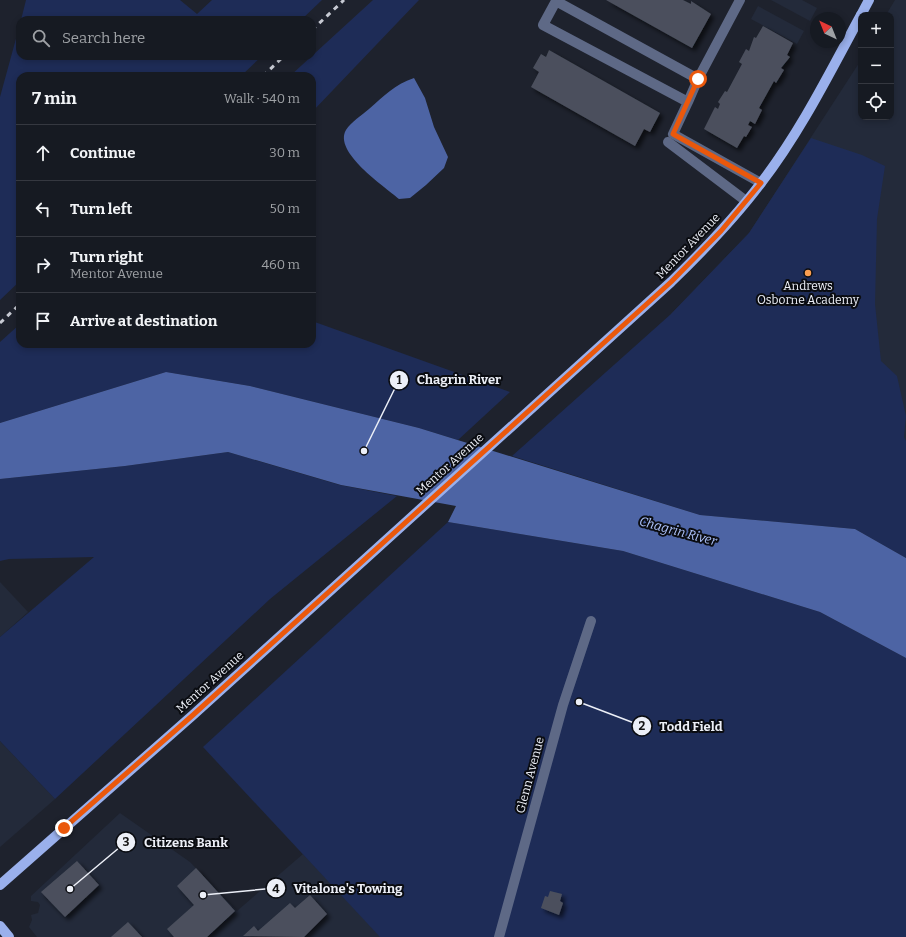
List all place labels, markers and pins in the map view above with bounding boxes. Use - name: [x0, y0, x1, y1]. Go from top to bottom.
- marker: Andrews Osborne Academy: [803, 268, 813, 278]
- place label: Andrews Osborne Academy: [757, 279, 860, 307]
- callout: Chagrin River: [389, 367, 509, 392]
- callout: Todd Field: [632, 714, 731, 739]
- callout: Citizens Bank: [116, 830, 236, 855]
- callout: Vitalone's Towing: [266, 876, 411, 901]

